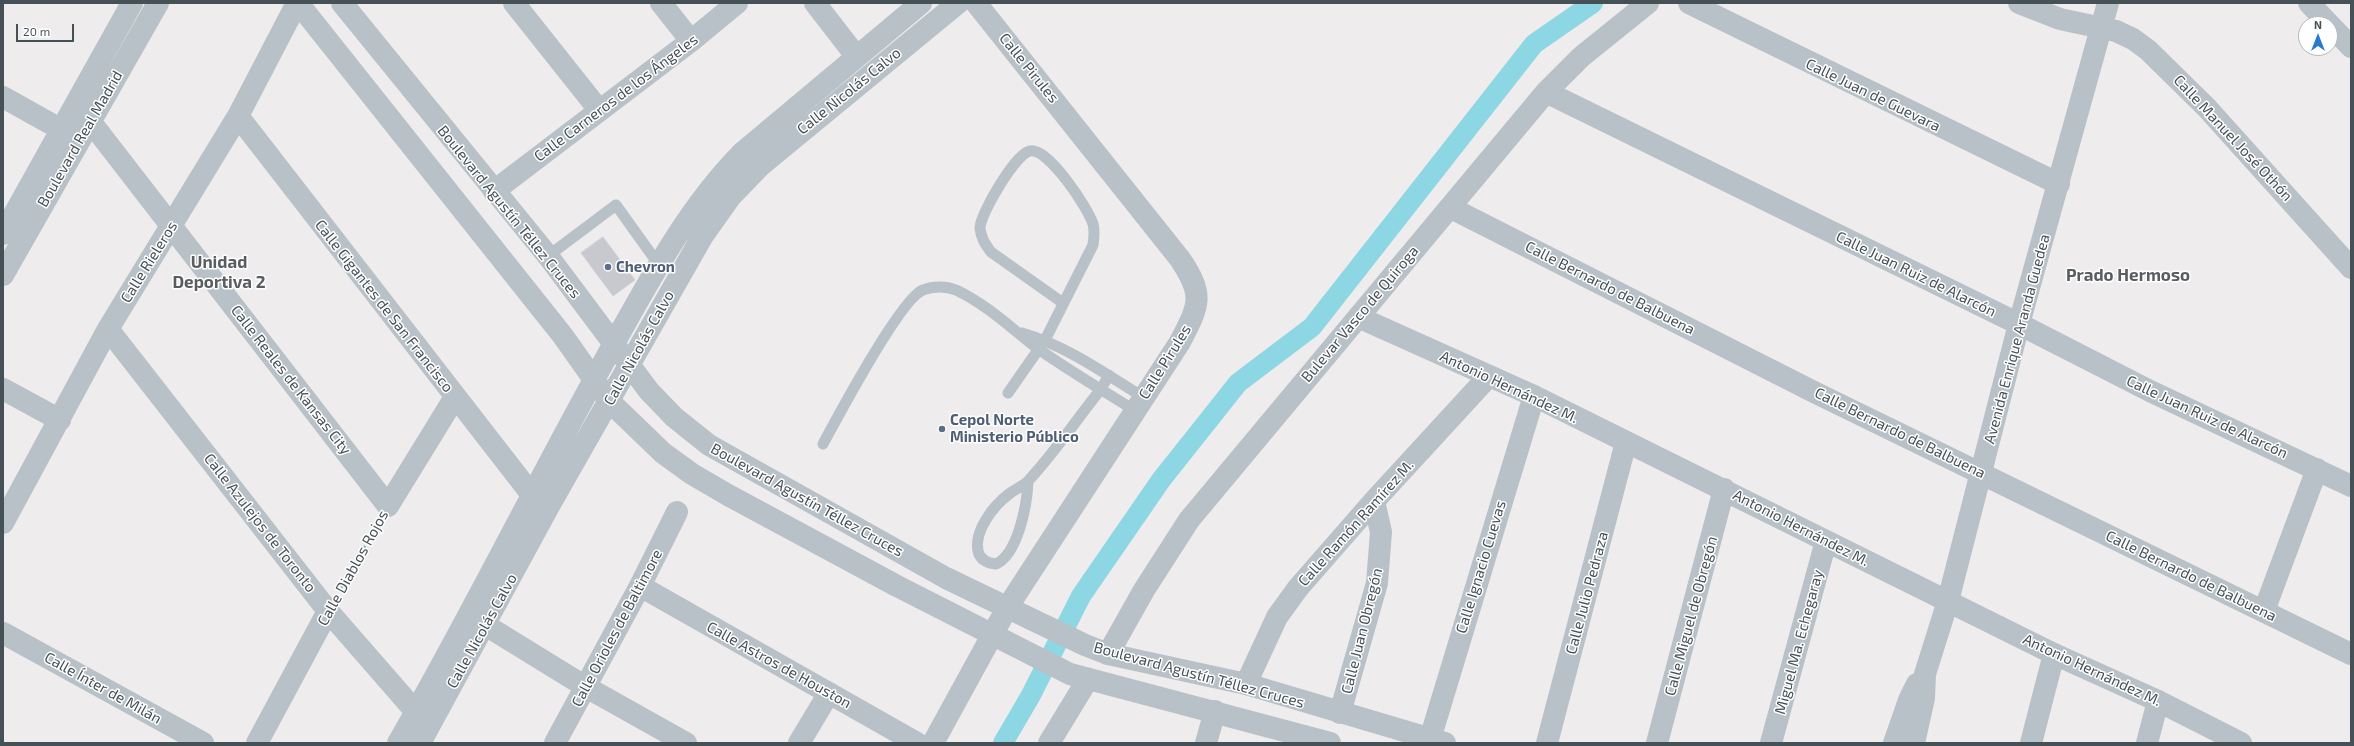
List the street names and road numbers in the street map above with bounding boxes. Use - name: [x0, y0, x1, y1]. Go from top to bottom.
- street label: Calle Carneros de los Ángeles: [531, 30, 701, 166]
- street label: Calle Pirules: [995, 30, 1063, 106]
- street label: Calle Nicolás Calvo: [794, 44, 904, 138]
- street label: Calle Juan de Guevara: [1803, 55, 1943, 135]
- street label: Boulevard Real Madrid: [34, 68, 126, 210]
- street label: Calle Manuel José Othón: [2170, 71, 2296, 205]
- street label: Boulevard Agustín Téllez Cruces: [434, 122, 584, 302]
- street label: Calle Gigantes de San Francisco: [311, 216, 457, 396]
- street label: Calle Rieleros: [117, 218, 181, 306]
- street label: Calle Juan Ruiz de Alarcón: [1833, 227, 1999, 321]
- street label: Avenida Enrique Aranda Guedea: [1980, 232, 2054, 446]
- street label: Calle Bernardo de Balbuena: [1522, 237, 1698, 339]
- street label: Bulevar Vasco de Quiroga: [1298, 242, 1422, 386]
- street label: Calle Nicolás Calvo: [600, 288, 678, 408]
- street label: Calle Reales de Kansas City: [227, 302, 355, 458]
- street label: Calle Pirules: [1135, 321, 1195, 403]
- street label: Antonio Hernández M.: [1437, 347, 1581, 427]
- street label: Calle Juan Ruiz de Alarcón: [2124, 372, 2290, 462]
- street label: Calle Bernardo de Balbuena: [1812, 384, 1988, 482]
- street label: Boulevard Agustín Téllez Cruces: [708, 439, 906, 561]
- street label: Calle Azulejos de Toronto: [200, 450, 320, 596]
- street label: Calle Ramón Ramírez M.: [1294, 456, 1418, 590]
- street label: Antonio Hernández M.: [1730, 486, 1872, 570]
- street label: Calle Ignacio Cuevas: [1452, 498, 1510, 636]
- street label: Calle Diablos Rojos: [314, 507, 392, 629]
- street label: Calle Bernardo de Balbuena: [2103, 527, 2279, 625]
- street label: Calle Julio Pedraza: [1562, 530, 1612, 656]
- street label: Calle Miguel de Obregón: [1661, 534, 1721, 698]
- street label: Calle Orioles de Baltimore: [568, 546, 666, 710]
- street label: Calle Juan Obregón: [1338, 566, 1386, 696]
- street label: Miguel Ma. Echegaray: [1771, 568, 1827, 716]
- street label: Calle Nicolás Calvo: [443, 571, 521, 691]
- street label: Calle Astros de Houston: [703, 618, 855, 712]
- street label: Antonio Hernández M.: [2020, 630, 2164, 710]
- street label: Boulevard Agustín Téllez Cruces: [1092, 638, 1306, 712]
- street label: Calle Ínter de Milán: [41, 648, 165, 728]

